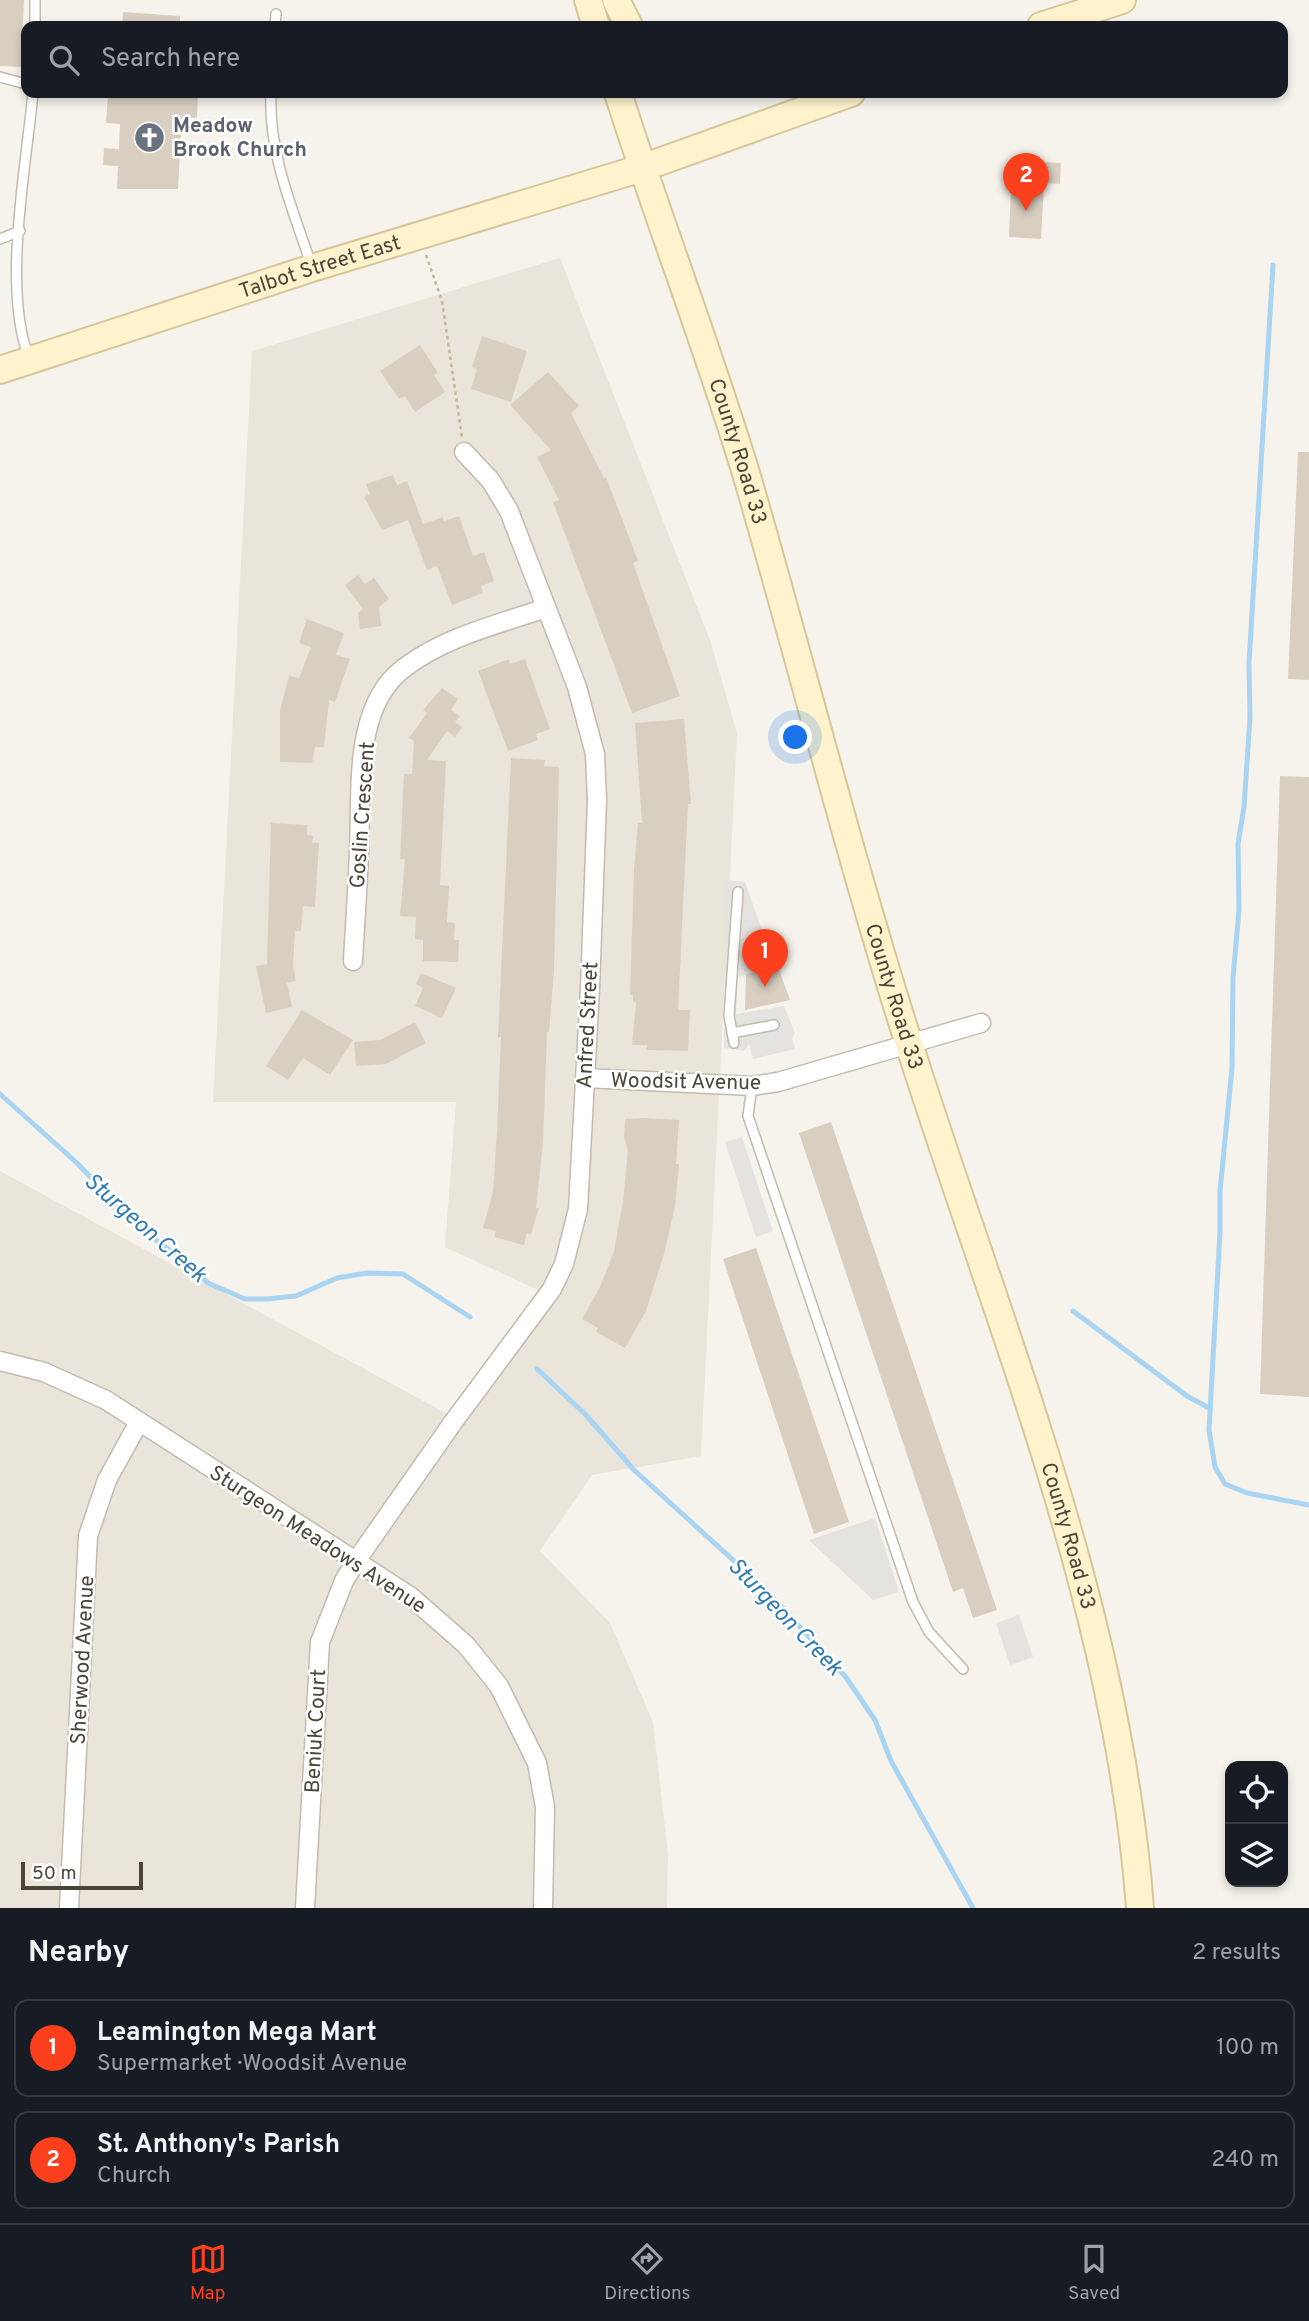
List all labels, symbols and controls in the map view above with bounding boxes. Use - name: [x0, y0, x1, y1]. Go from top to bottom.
- search box: [21, 21, 1288, 98]
- icon: search: [45, 41, 83, 79]
- text: Search here: [101, 43, 240, 76]
- place label: Meadow Brook Church: [173, 113, 307, 164]
- church icon: Meadow Brook Church: [133, 120, 167, 154]
- pin: 2: [1003, 153, 1049, 211]
- street label: Talbot Street East: [236, 230, 404, 306]
- street label: County Road 33: [702, 375, 772, 528]
- your location: [778, 720, 812, 754]
- street label: Goslin Crescent: [345, 741, 382, 889]
- street label: County Road 33: [858, 921, 928, 1073]
- pin: 1: [742, 929, 788, 987]
- street label: Anfred Street: [572, 961, 605, 1089]
- street label: Woodsit Avenue: [610, 1068, 761, 1097]
- water label: Sturgeon Creek: [77, 1168, 212, 1290]
- street label: Sturgeon Meadows Avenue: [204, 1460, 431, 1620]
- street label: County Road 33: [1034, 1460, 1101, 1612]
- water label: Sturgeon Creek: [721, 1553, 848, 1683]
- street label: Sherwood Avenue: [66, 1575, 101, 1745]
- street label: Beniuk Court: [300, 1668, 333, 1794]
- map controls: [1225, 1761, 1288, 1887]
- button: locate: [1225, 1761, 1288, 1824]
- button: layers: [1225, 1824, 1288, 1887]
- scale bar: [21, 1859, 144, 1891]
- text: 50 m: [32, 1862, 77, 1886]
- text: Nearby: [28, 1935, 129, 1972]
- text: 2 results: [1192, 1939, 1281, 1968]
- text: Leamington Mega Mart: [97, 2017, 377, 2050]
- text: 1: [48, 2034, 58, 2063]
- text: 100 m: [1216, 2034, 1279, 2063]
- text: Supermarket · Woodsit Avenue: [97, 2050, 407, 2079]
- text: St. Anthony's Parish: [97, 2129, 340, 2162]
- text: 2: [46, 2146, 60, 2175]
- text: 240 m: [1211, 2146, 1279, 2175]
- text: Church: [97, 2162, 171, 2191]
- tab: Map: [189, 2240, 227, 2306]
- tab: Directions: [604, 2240, 691, 2306]
- tab: Saved: [1068, 2240, 1120, 2306]

